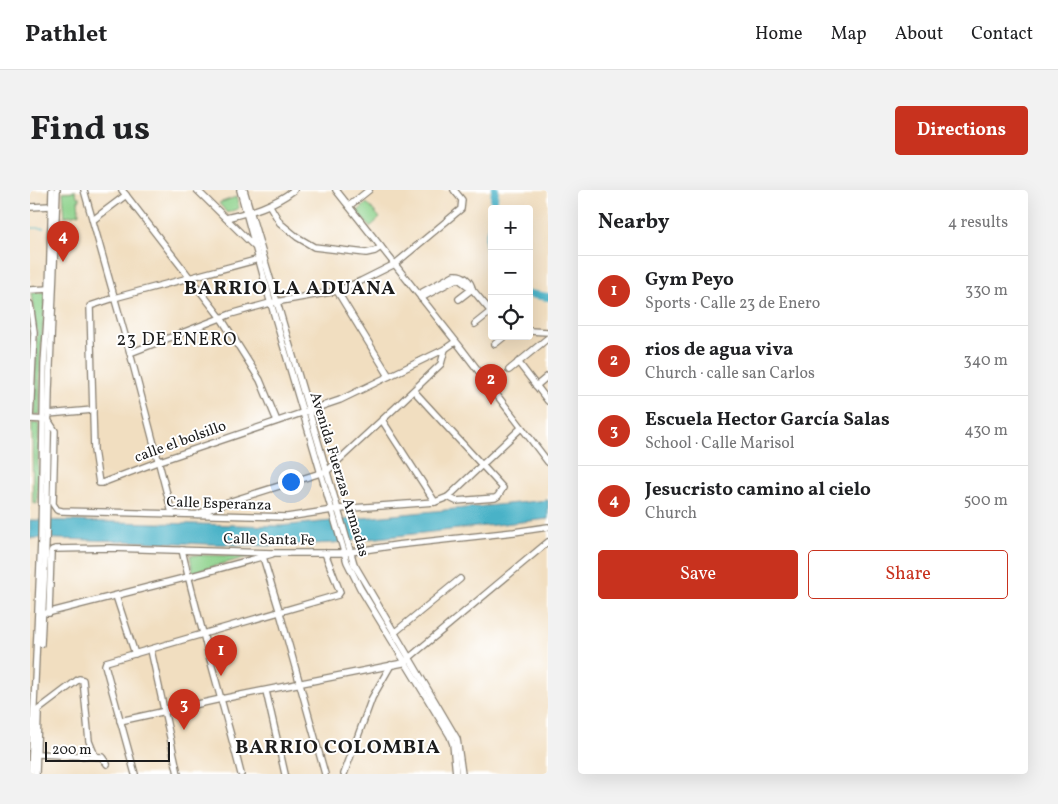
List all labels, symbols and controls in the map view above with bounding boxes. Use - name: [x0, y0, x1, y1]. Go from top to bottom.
- text: Pathlet: [25, 18, 107, 52]
- text: Home: [755, 22, 803, 47]
- text: Map: [831, 22, 867, 47]
- text: About: [895, 22, 943, 47]
- text: Contact: [971, 22, 1033, 47]
- text: Find us: [30, 106, 150, 154]
- button: Directions: [895, 106, 1028, 155]
- map controls: [488, 205, 533, 340]
- button: +: [488, 205, 533, 250]
- text: Nearby: [598, 208, 669, 237]
- text: 4 results: [948, 212, 1008, 234]
- pin: 4: [47, 221, 79, 262]
- button: −: [488, 250, 533, 295]
- text: Gym Peyo: [645, 267, 734, 293]
- district label: BARRIO LA ADUANA: [184, 275, 396, 303]
- text: 1: [611, 280, 617, 302]
- text: 330 m: [965, 280, 1008, 302]
- text: Sports · Calle 23 de Enero: [645, 293, 820, 315]
- button: locate: [488, 295, 533, 340]
- district label: 23 DE ENERO: [117, 328, 237, 353]
- text: rios de agua viva: [645, 337, 793, 363]
- text: 2: [610, 350, 618, 372]
- text: 340 m: [964, 350, 1008, 372]
- text: Church · calle san Carlos: [645, 363, 815, 385]
- pin: 2: [475, 364, 507, 405]
- street label: Avenida Fuerzas Armadas: [304, 390, 374, 559]
- text: Escuela Hector García Salas: [645, 407, 890, 433]
- street label: calle el bolsillo: [132, 416, 229, 469]
- text: 3: [610, 420, 618, 442]
- text: 430 m: [964, 420, 1008, 442]
- text: School · Calle Marisol: [645, 433, 794, 455]
- your location: [278, 469, 304, 495]
- text: Jesucristo camino al cielo: [645, 477, 871, 503]
- text: 4: [609, 490, 619, 512]
- text: 500 m: [964, 490, 1008, 512]
- street label: Calle Esperanza: [166, 492, 272, 517]
- text: Church: [645, 503, 697, 525]
- street label: Calle Santa Fe: [223, 529, 315, 552]
- button: Save: [598, 550, 798, 599]
- button: Share: [808, 550, 1008, 599]
- pin: 1: [205, 635, 237, 676]
- pin: 3: [168, 689, 200, 730]
- district label: BARRIO COLOMBIA: [235, 734, 441, 762]
- scale bar: [45, 739, 170, 762]
- text: 200 m: [52, 741, 92, 760]

